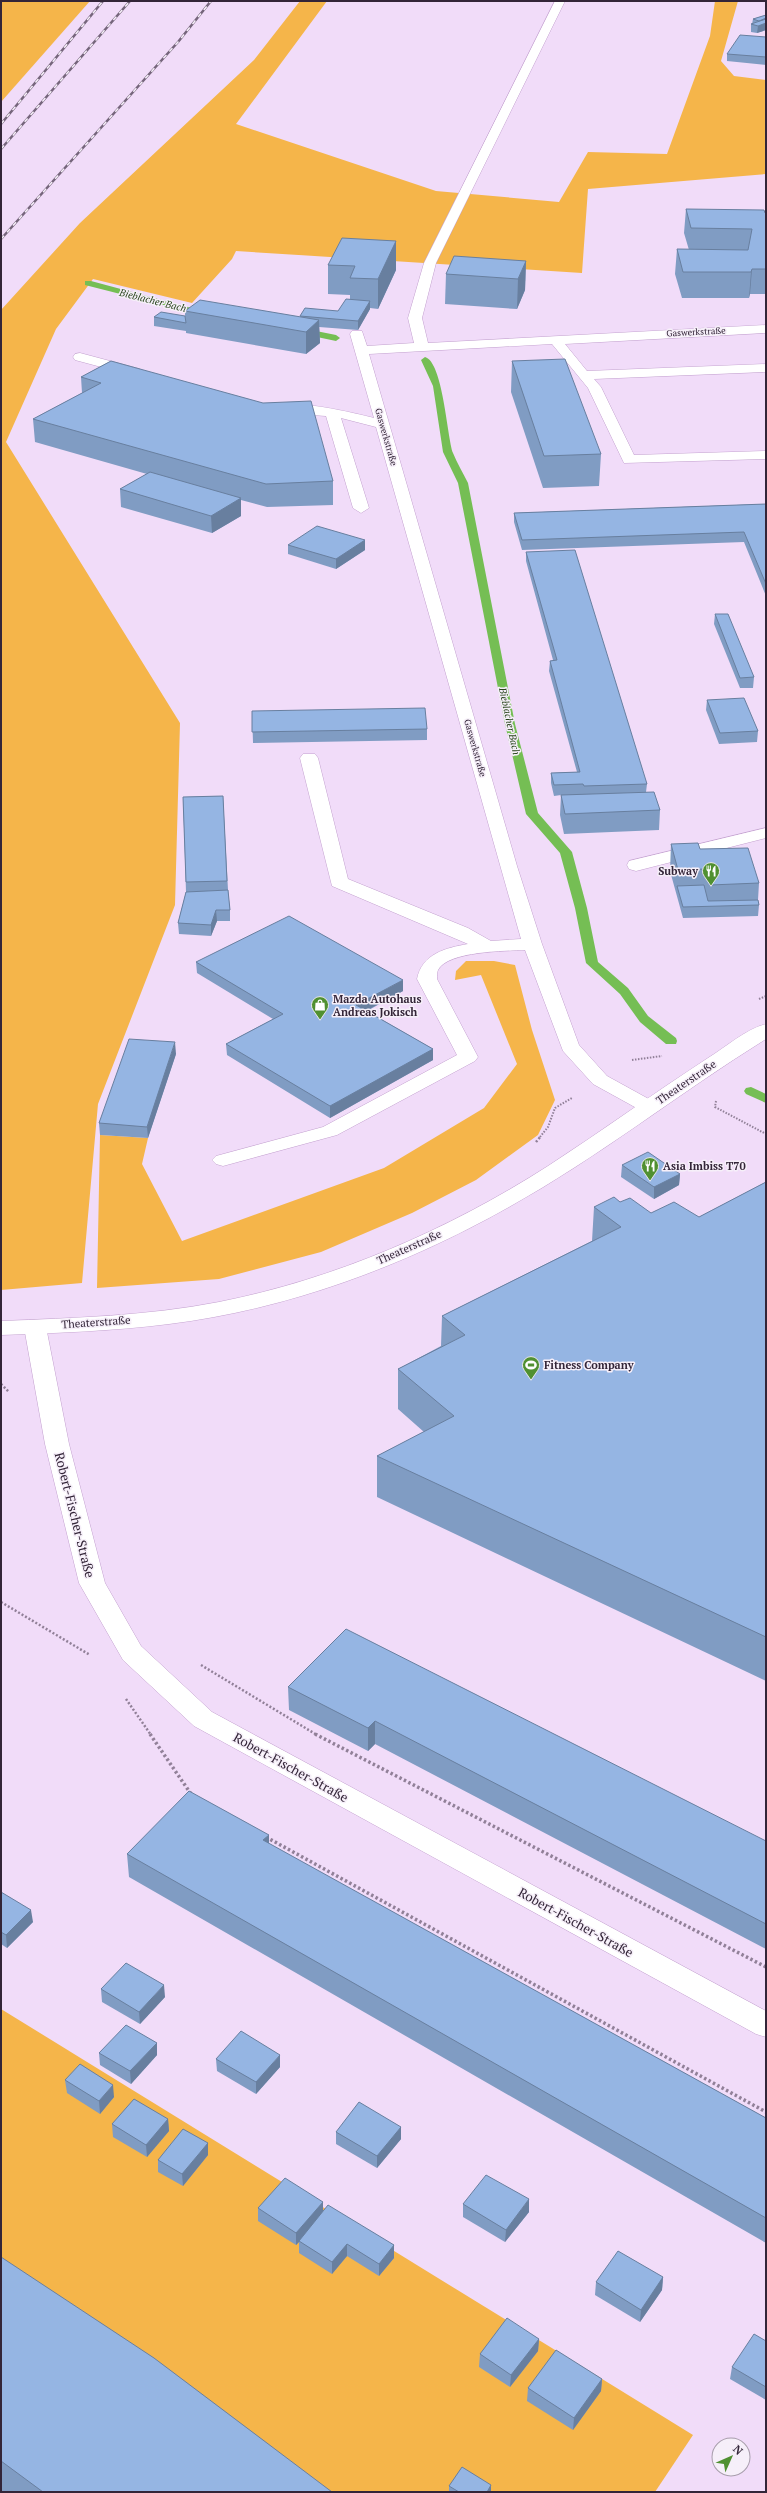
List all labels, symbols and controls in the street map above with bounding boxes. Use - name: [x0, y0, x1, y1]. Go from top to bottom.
- water label: Bieblacher Bach: [117, 286, 188, 315]
- street label: Gaswerkstraße: [666, 324, 726, 340]
- street label: Gaswerkstraße: [372, 407, 400, 468]
- water label: Bieblacher Bach: [496, 685, 523, 756]
- street label: Gaswerkstraße: [461, 718, 489, 779]
- restaurant icon: Subway: [701, 861, 721, 886]
- place label: Subway: [658, 864, 698, 878]
- place label: Mazda Autohaus Andreas Jokisch: [333, 992, 421, 1019]
- shop icon: Mazda Autohaus Andreas Jokisch: [310, 995, 330, 1020]
- street label: Theaterstraße: [653, 1057, 719, 1107]
- restaurant icon: Asia Imbiss T70: [640, 1156, 660, 1181]
- place label: Asia Imbiss T70: [663, 1159, 746, 1173]
- street label: Theaterstraße: [374, 1226, 444, 1268]
- street label: Theaterstraße: [61, 1313, 132, 1331]
- sports icon: Fitness Company: [521, 1355, 541, 1380]
- place label: Fitness Company: [544, 1358, 634, 1372]
- street label: Robert-Fischer-Straße: [51, 1450, 99, 1580]
- street label: Robert-Fischer-Straße: [230, 1728, 352, 1806]
- street label: Robert-Fischer-Straße: [515, 1883, 637, 1961]
- north arrow: [711, 2437, 751, 2477]
- text: N: [730, 2442, 746, 2458]

